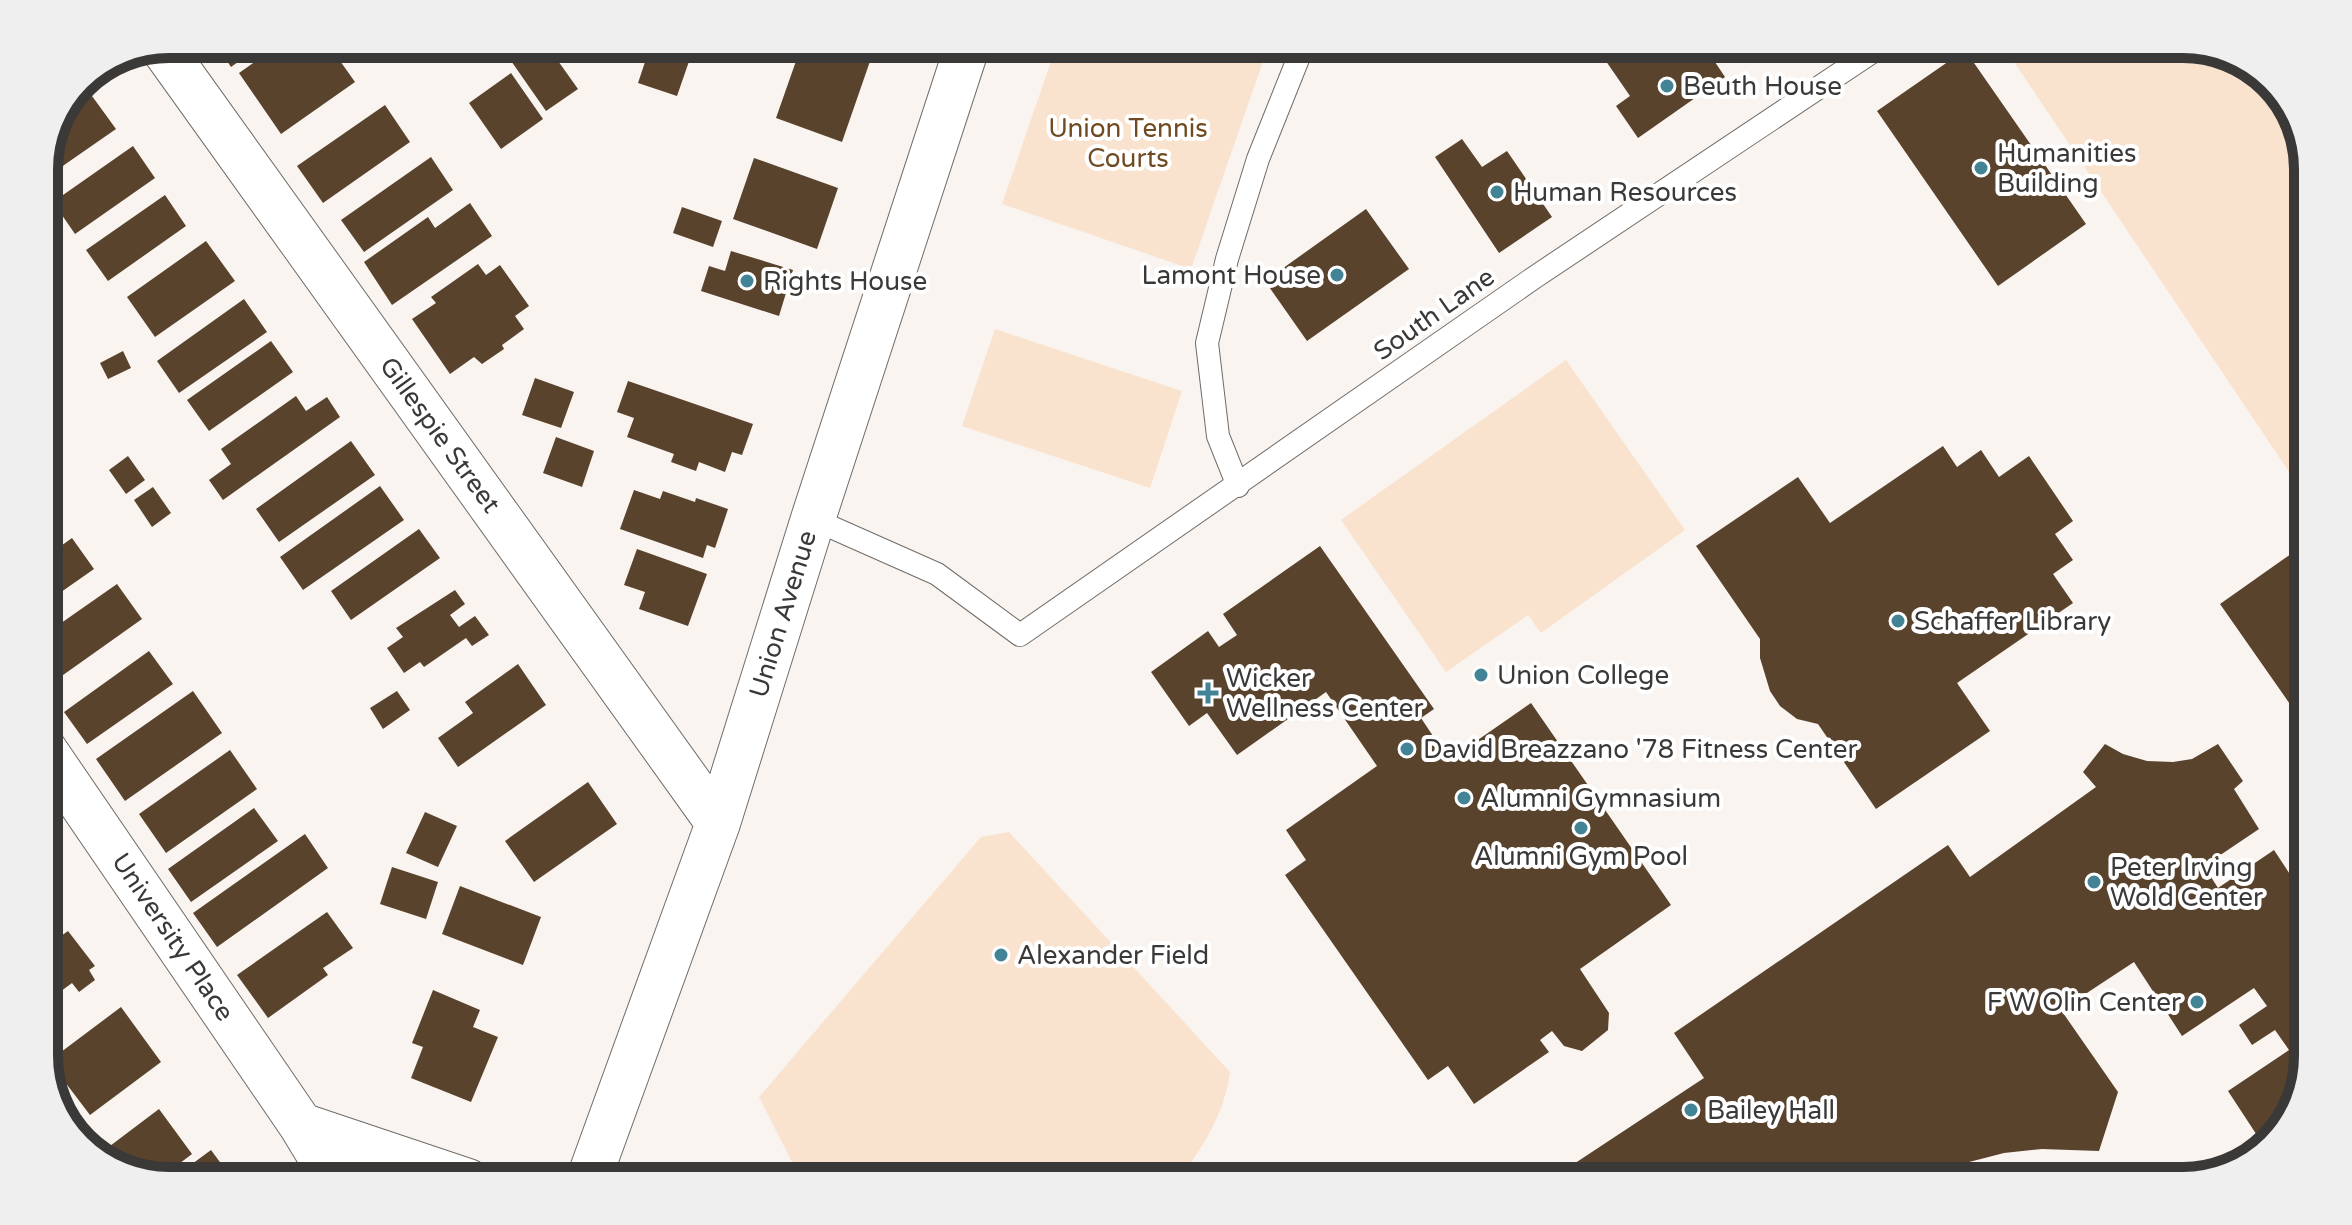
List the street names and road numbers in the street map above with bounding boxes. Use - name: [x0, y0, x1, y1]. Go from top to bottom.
- street label: South Lane: [1368, 261, 1500, 367]
- street label: Gillespie Street: [373, 351, 507, 519]
- street label: Union Avenue: [743, 527, 823, 701]
- street label: University Place: [105, 847, 241, 1027]

